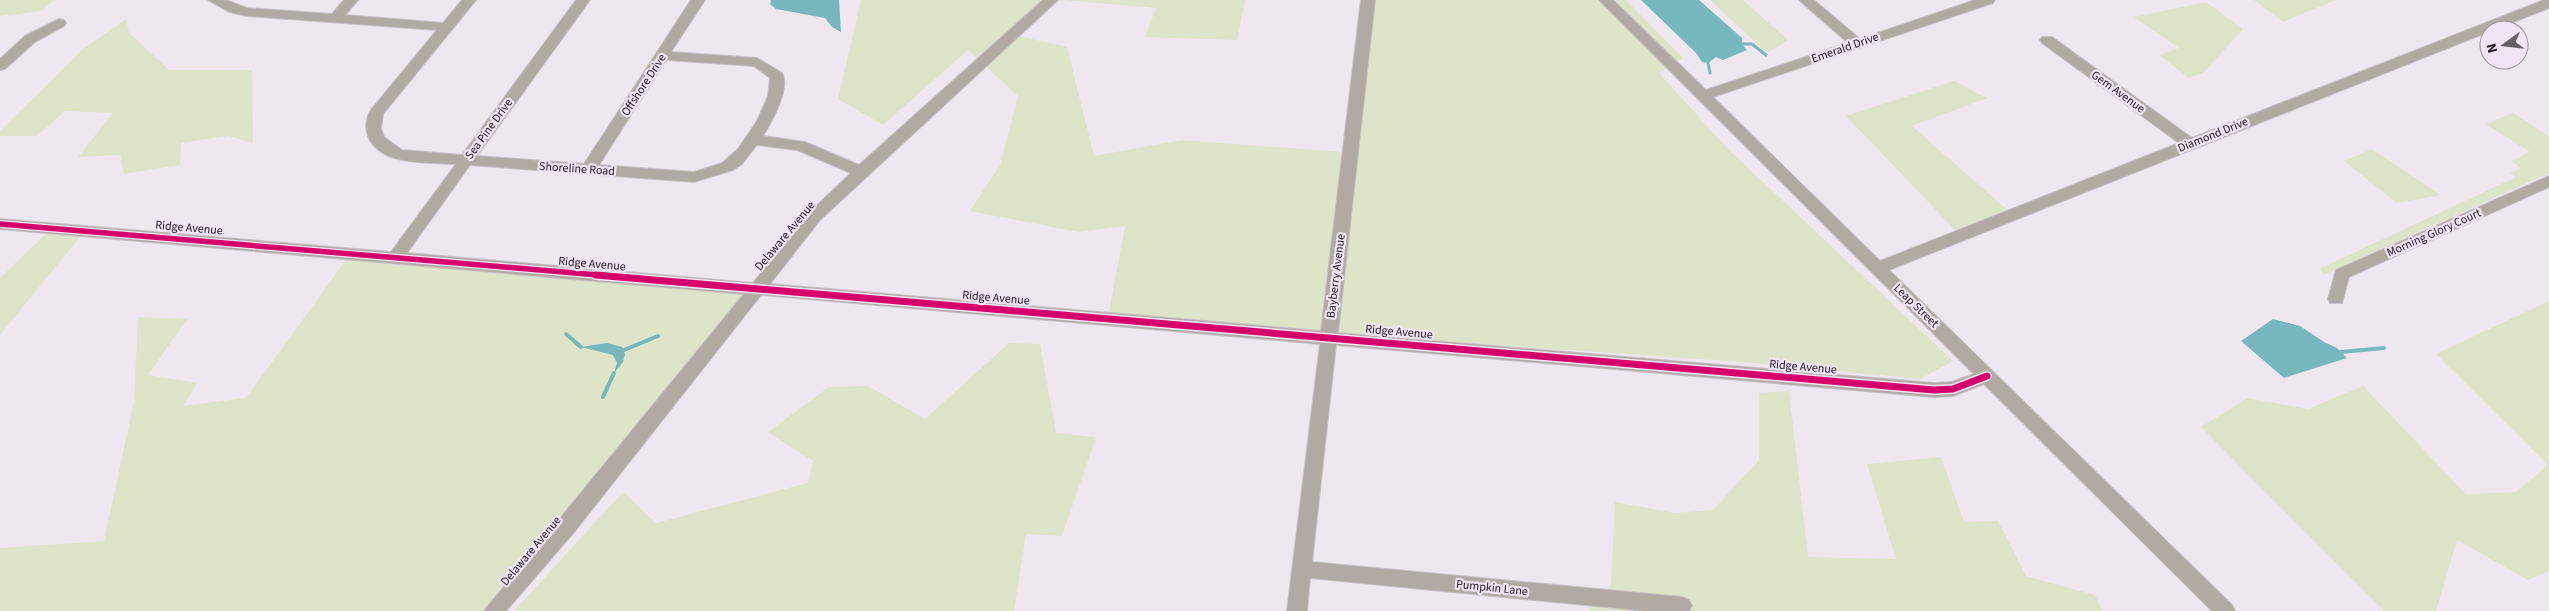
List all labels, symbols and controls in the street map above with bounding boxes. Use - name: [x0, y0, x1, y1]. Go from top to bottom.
- north arrow: [2479, 20, 2529, 70]
- street label: Emerald Drive: [1809, 29, 1881, 67]
- text: N: [2482, 41, 2503, 55]
- street label: Offshore Drive: [617, 50, 671, 120]
- street label: Gem Avenue: [2088, 67, 2148, 117]
- street label: Sea Pine Drive: [461, 95, 517, 163]
- street label: Diamond Drive: [2175, 113, 2251, 157]
- street label: Shoreline Road: [538, 158, 616, 180]
- street label: Delaware Avenue: [751, 197, 819, 275]
- street label: Morning Glory Court: [2384, 205, 2484, 261]
- street label: Ridge Avenue: [155, 217, 223, 239]
- street label: Bayberry Avenue: [1322, 233, 1350, 319]
- street label: Ridge Avenue: [558, 253, 626, 275]
- street label: Leap Street: [1890, 280, 1942, 332]
- street label: Ridge Avenue: [962, 287, 1030, 309]
- street label: Ridge Avenue: [1365, 321, 1433, 343]
- street label: Ridge Avenue: [1769, 356, 1837, 378]
- street label: Delaware Avenue: [497, 512, 565, 590]
- street label: Pumpkin Lane: [1455, 576, 1529, 600]

